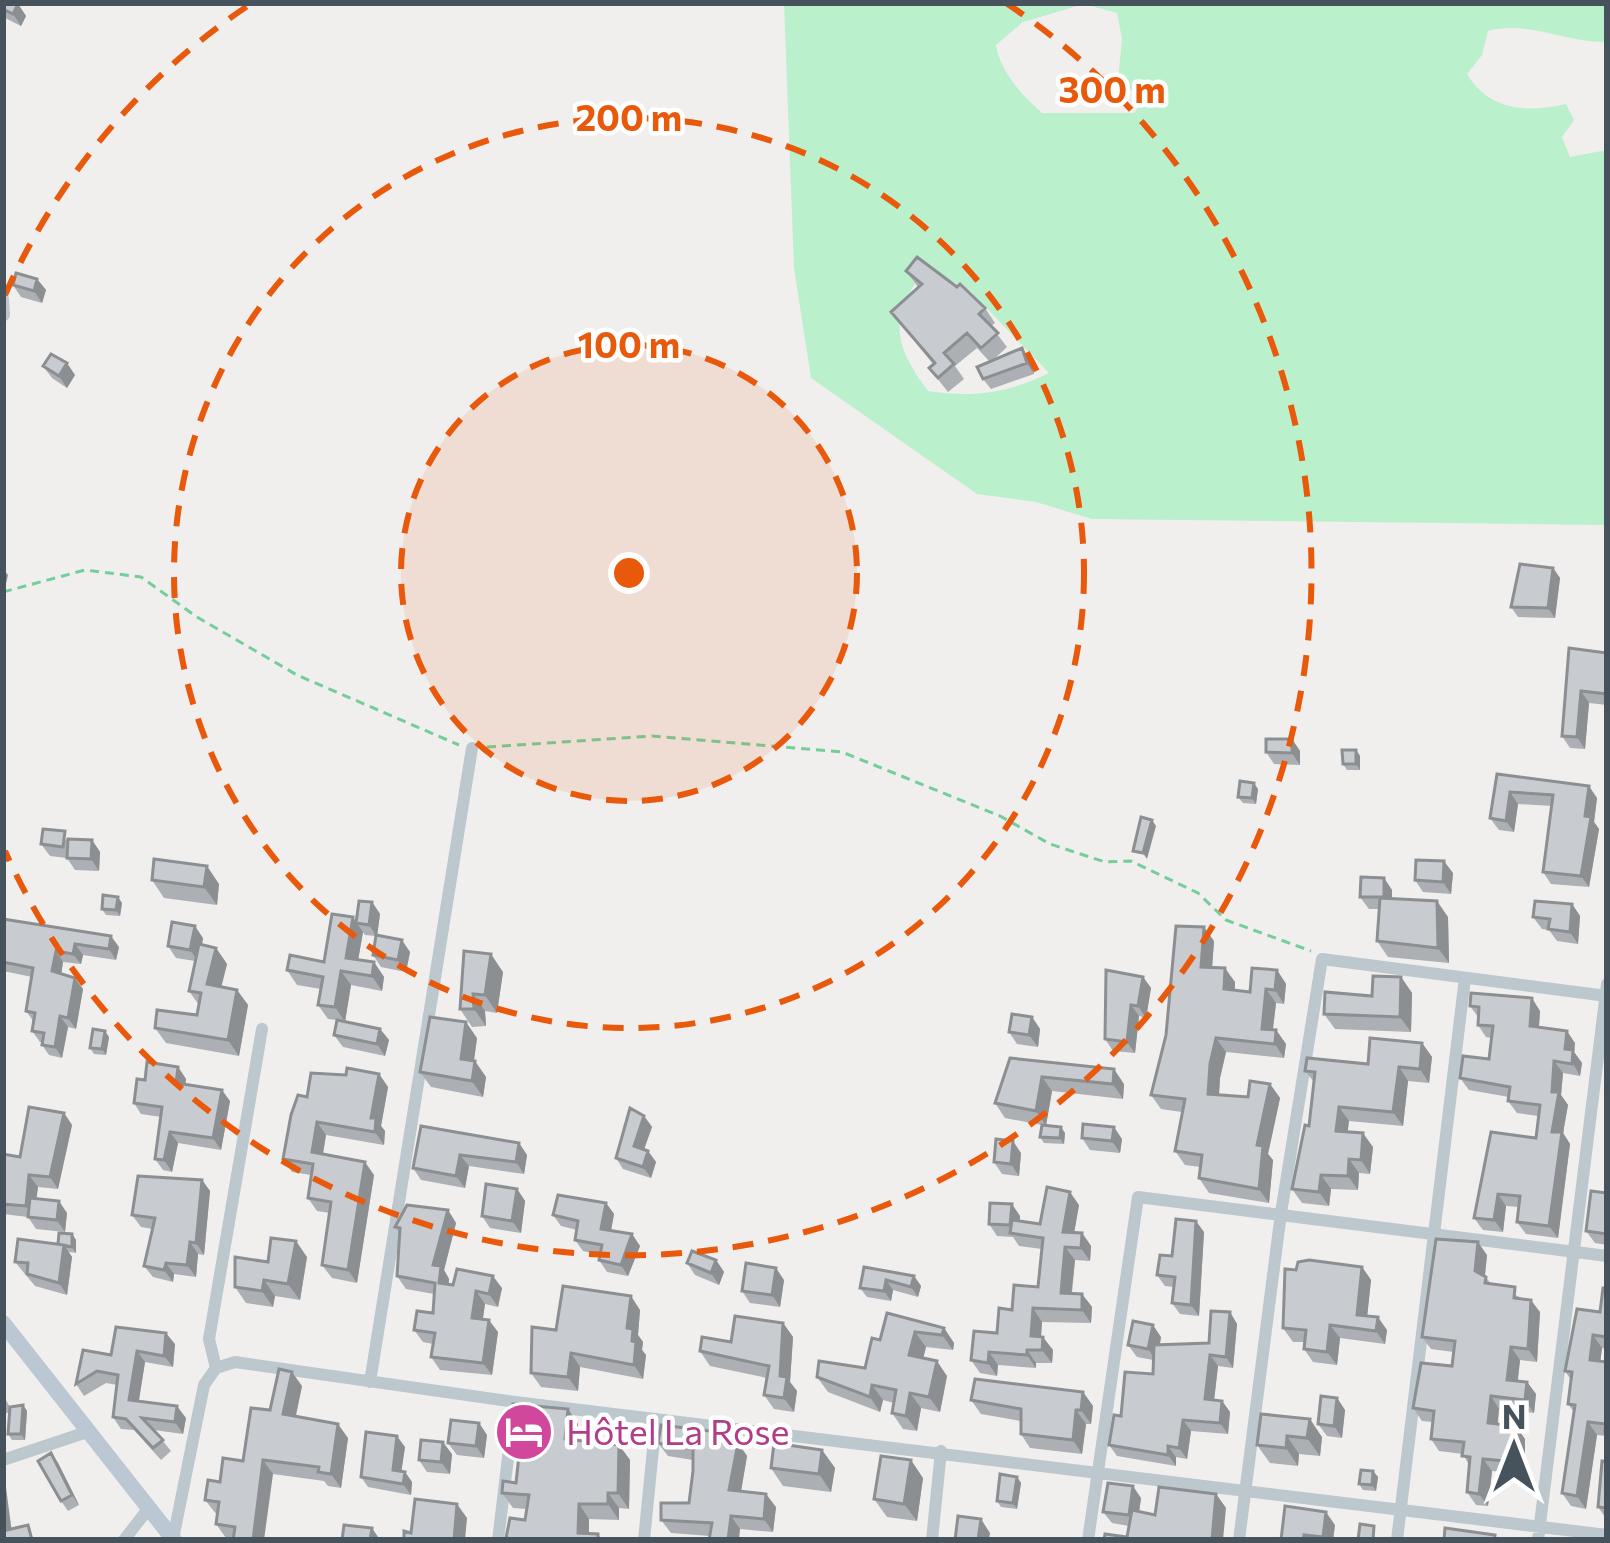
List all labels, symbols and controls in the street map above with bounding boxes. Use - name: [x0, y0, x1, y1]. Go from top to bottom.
- text: 300 m: [1058, 66, 1166, 110]
- text: 200 m: [576, 94, 682, 138]
- text: 100 m: [578, 321, 680, 365]
- centre of rings: [608, 552, 650, 594]
- north arrow: [1454, 1387, 1574, 1507]
- text: N: [1502, 1395, 1526, 1436]
- hotel icon: Hôtel La Rose: [493, 1401, 555, 1463]
- place label: Hôtel La Rose: [566, 1408, 790, 1452]

